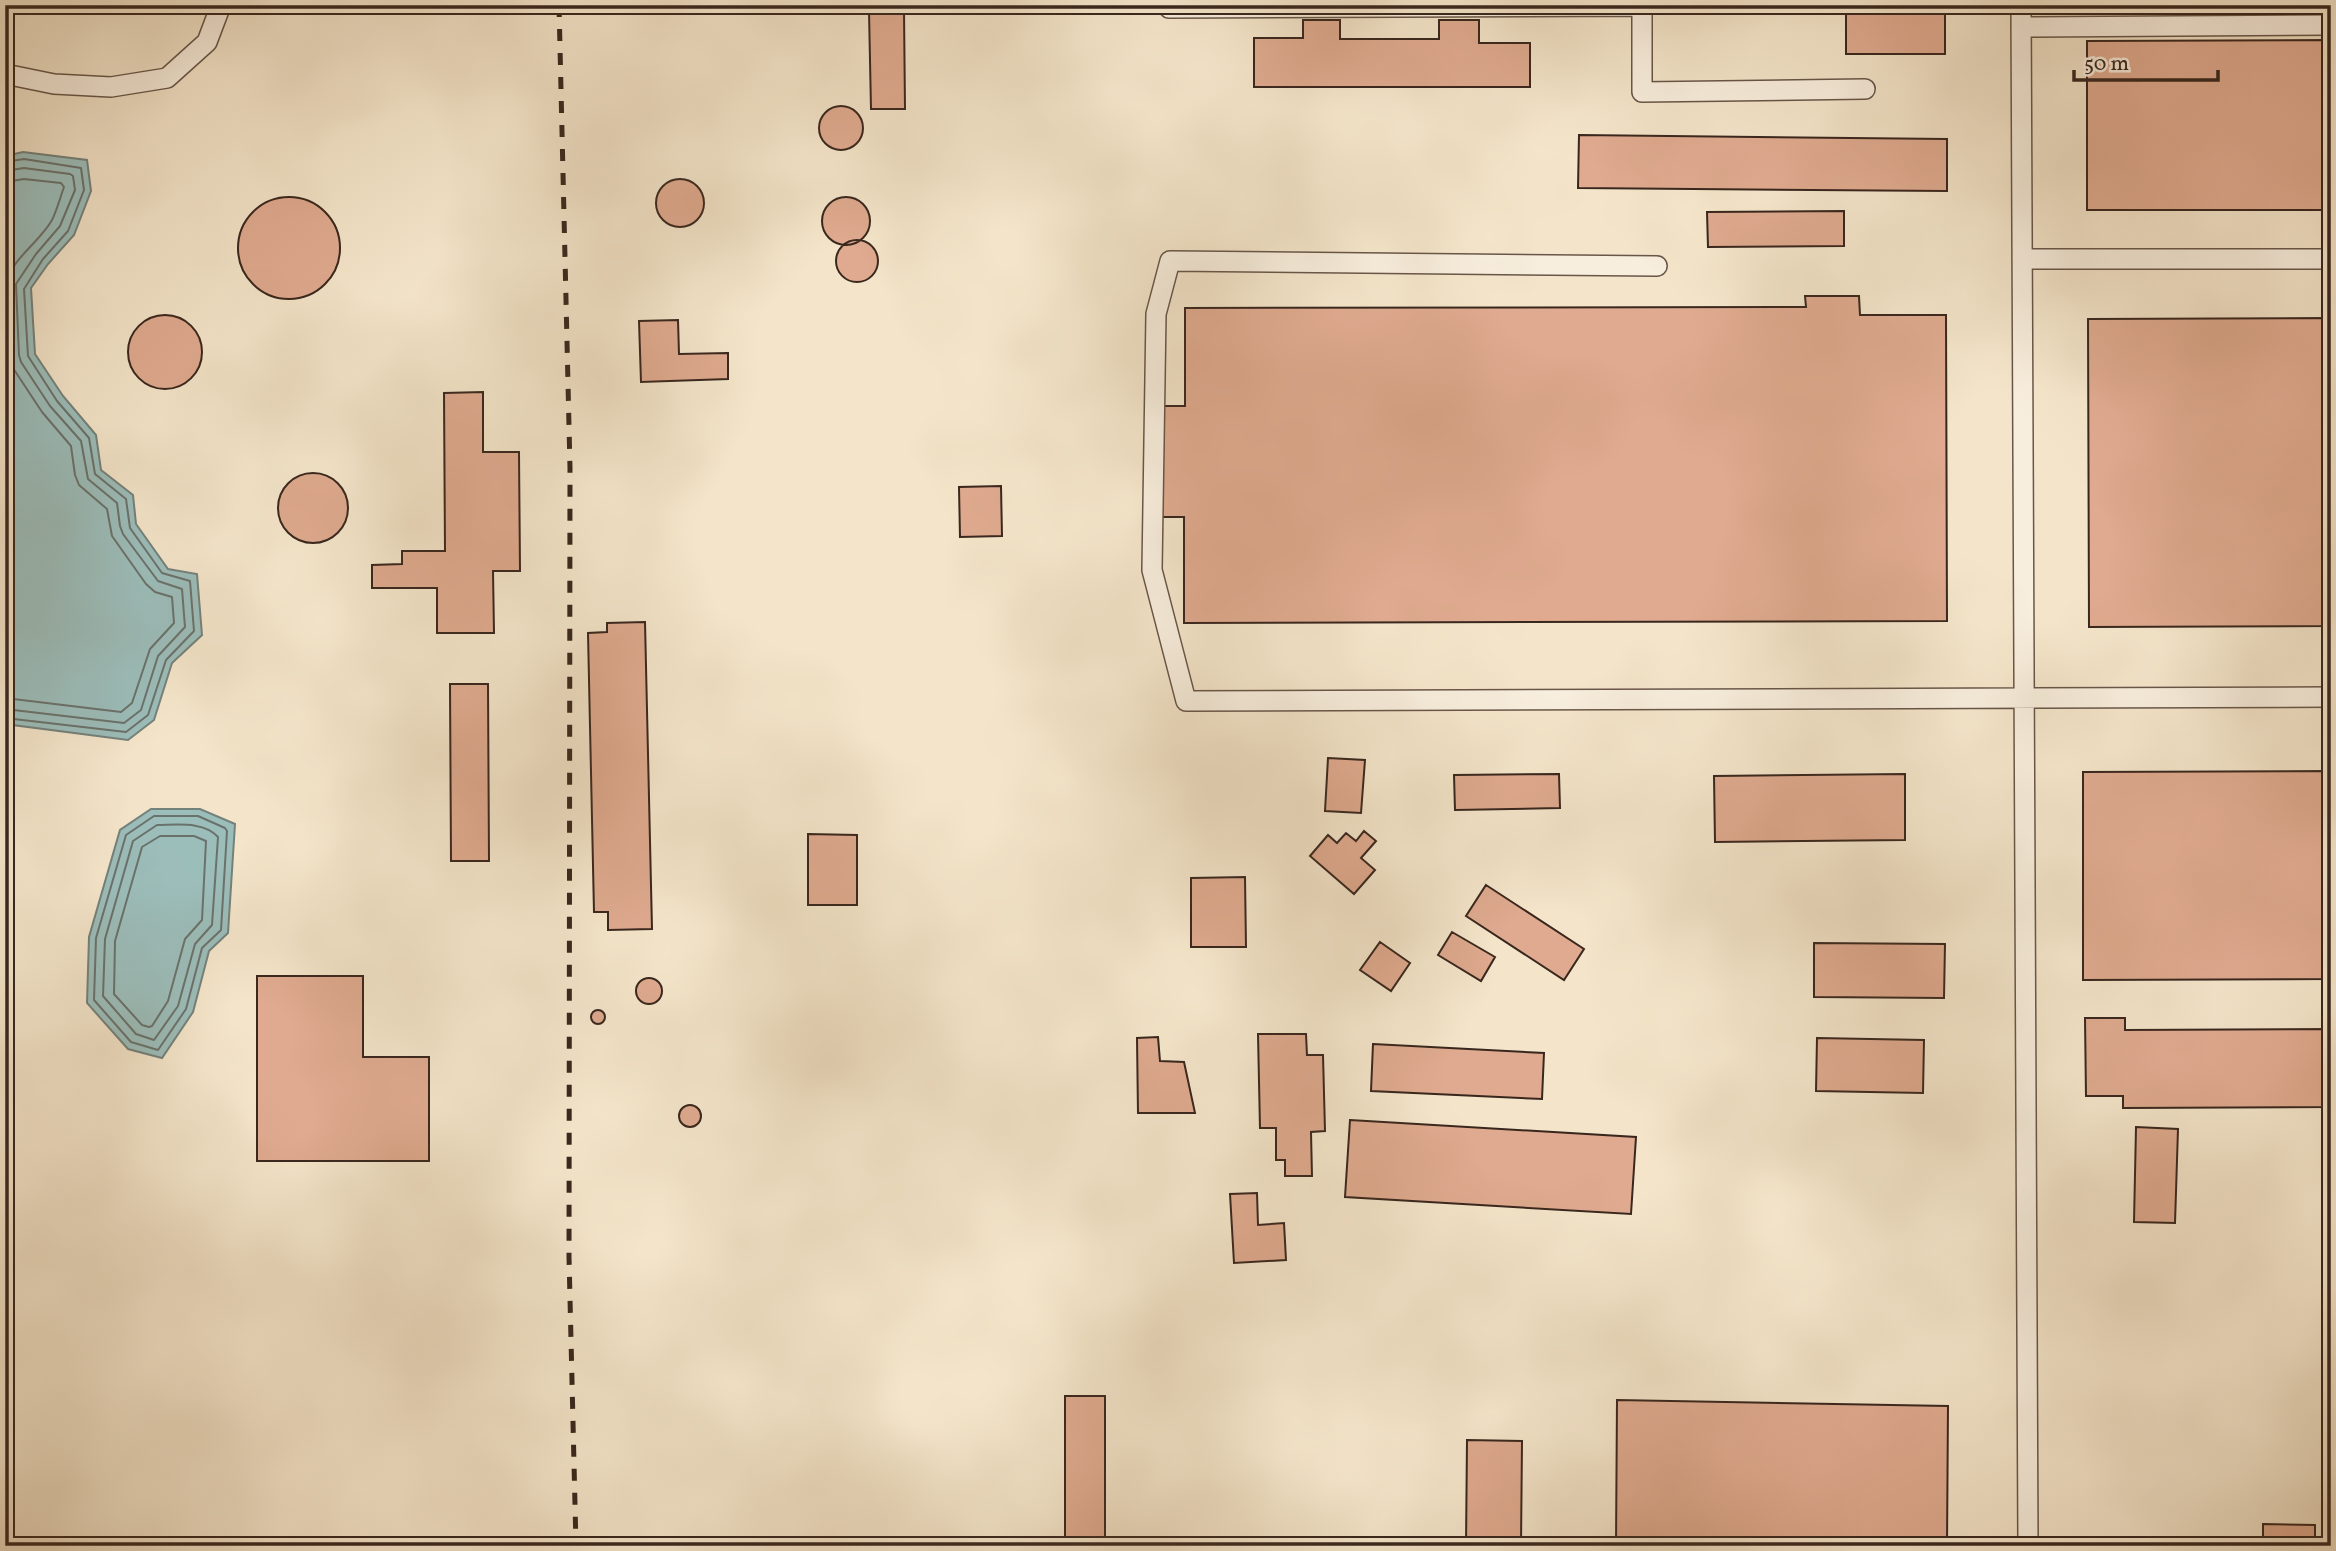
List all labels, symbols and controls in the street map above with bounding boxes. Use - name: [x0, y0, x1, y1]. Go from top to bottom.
- scale bar: [2074, 38, 2217, 82]
- text: 50 m: [2084, 50, 2129, 79]

